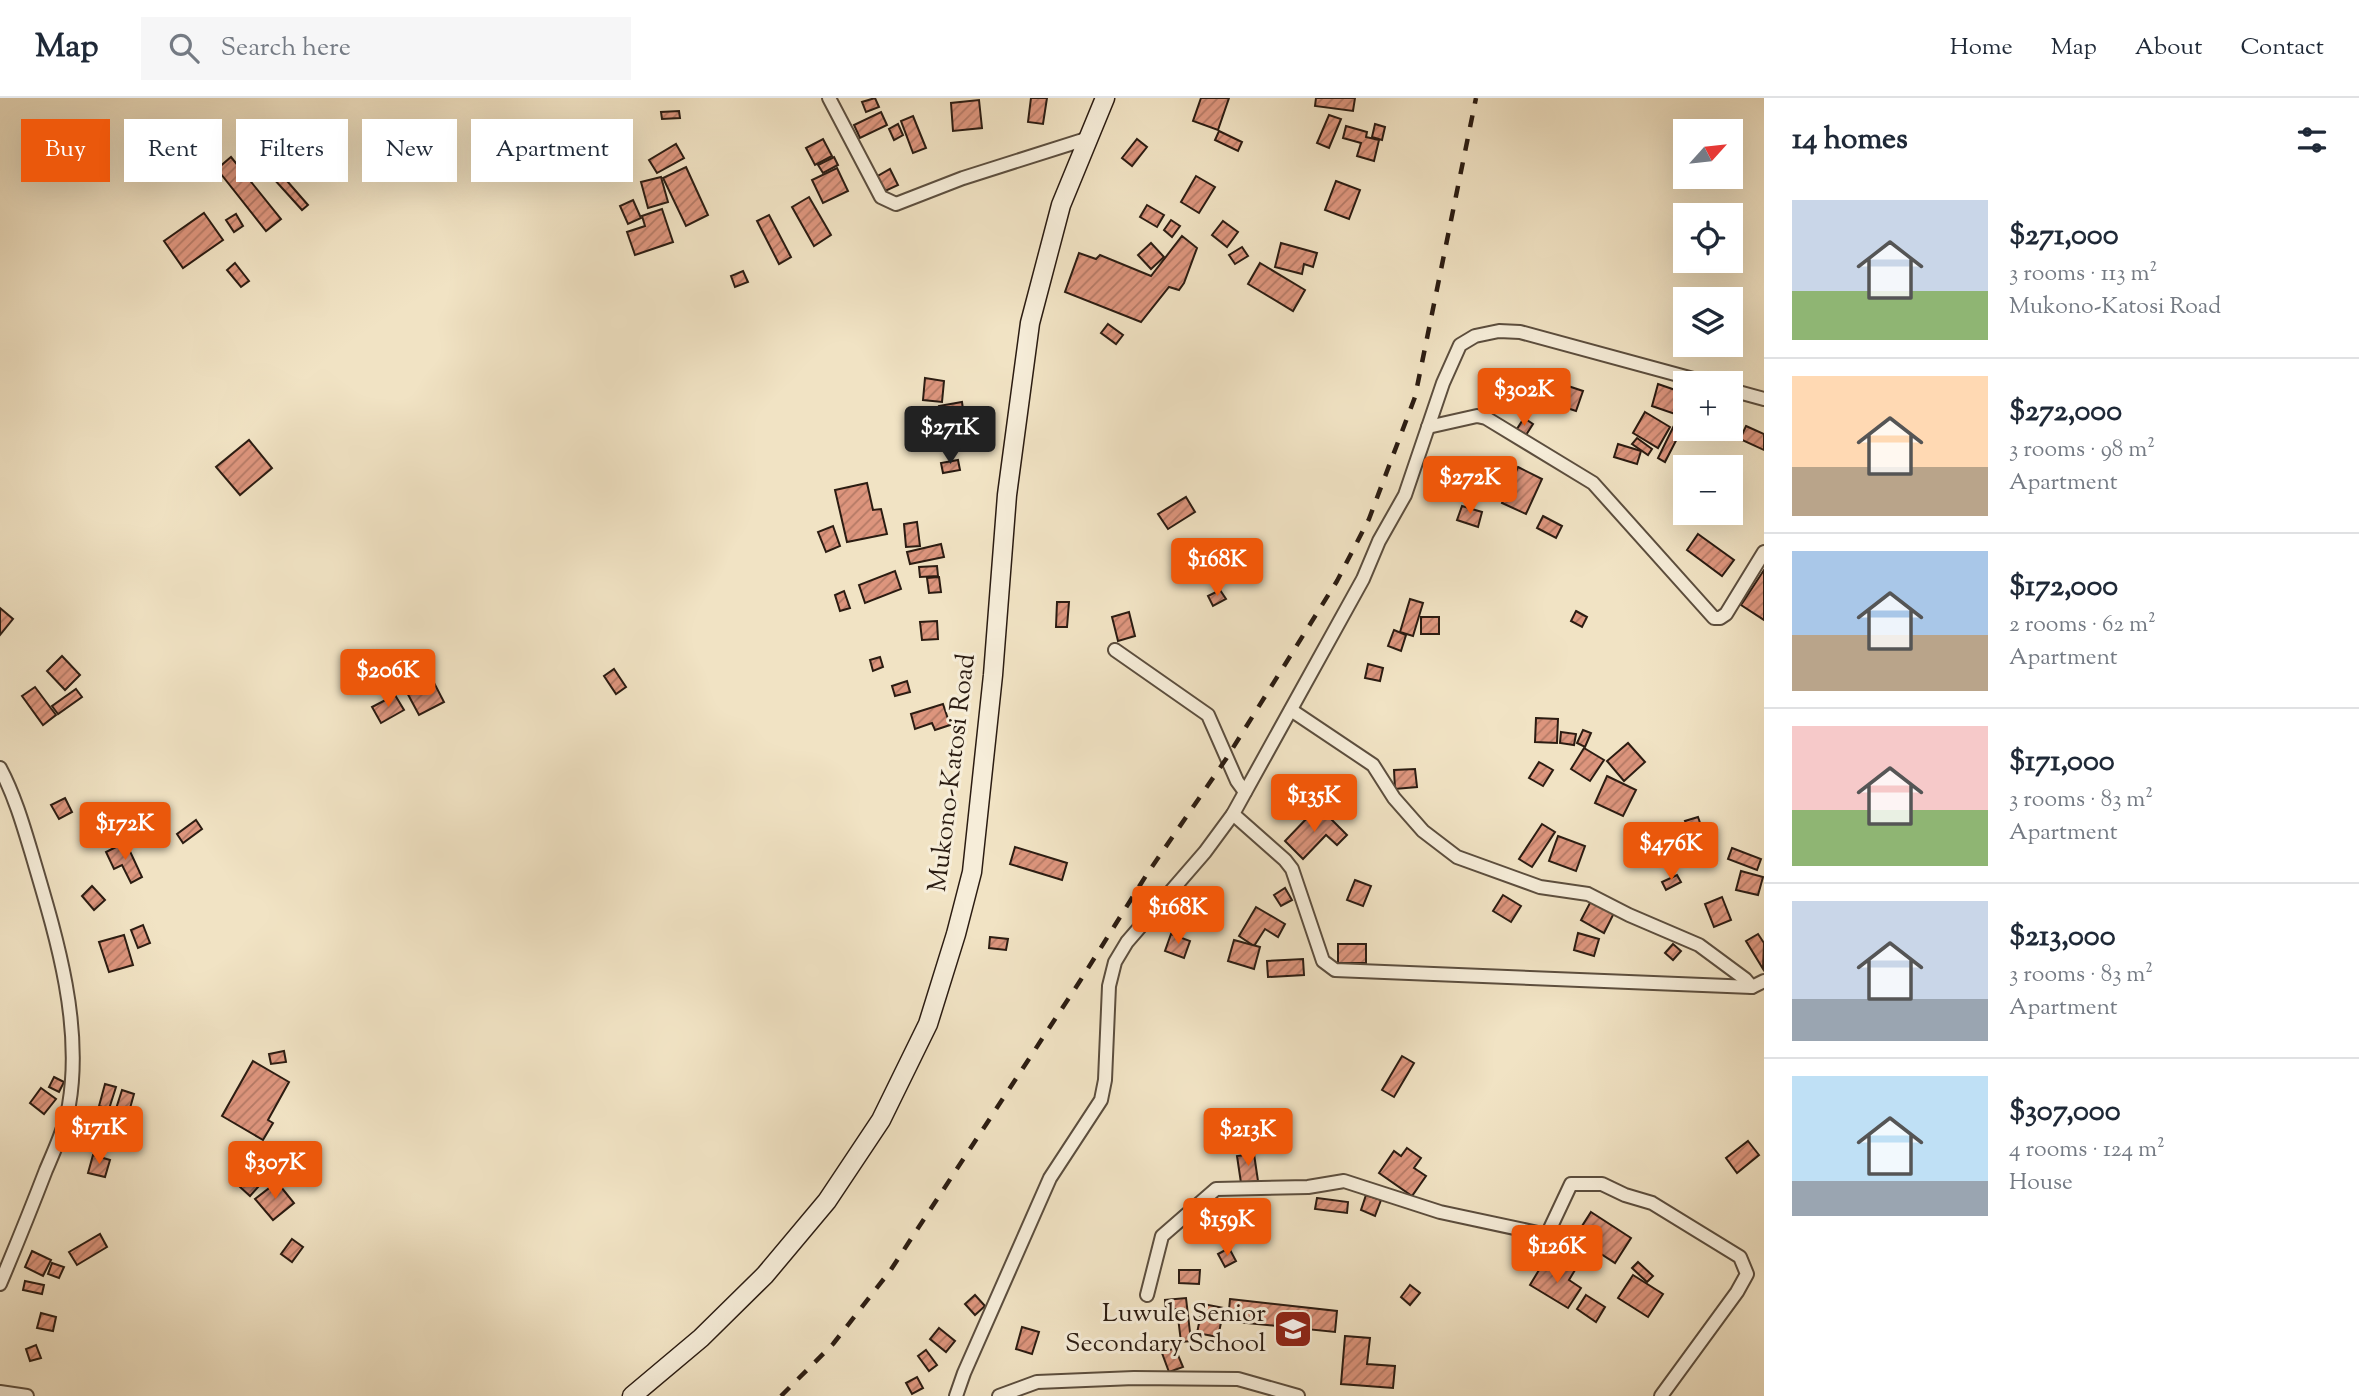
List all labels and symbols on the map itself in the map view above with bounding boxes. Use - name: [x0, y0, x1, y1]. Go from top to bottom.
- north arrow: [1673, 119, 1743, 189]
- pin: $302K: [1475, 368, 1573, 428]
- pin: $271K: [901, 406, 999, 466]
- pin: $272K: [1421, 456, 1519, 516]
- pin: $168K: [1168, 538, 1266, 598]
- pin: $206K: [339, 650, 437, 709]
- street label: Mukono-Katosi Road: [920, 651, 986, 894]
- pin: $135K: [1265, 774, 1363, 834]
- pin: $172K: [76, 802, 174, 862]
- pin: $476K: [1622, 822, 1720, 882]
- pin: $168K: [1129, 886, 1227, 946]
- pin: $171K: [50, 1107, 148, 1166]
- pin: $213K: [1199, 1108, 1297, 1168]
- pin: $307K: [226, 1142, 324, 1201]
- pin: $159K: [1178, 1198, 1276, 1258]
- pin: $126K: [1508, 1226, 1606, 1285]
- place label: Luwule Senior Secondary School: [1065, 1296, 1266, 1363]
- school or university icon: Luwule Senior Secondary School: [1272, 1308, 1314, 1350]

